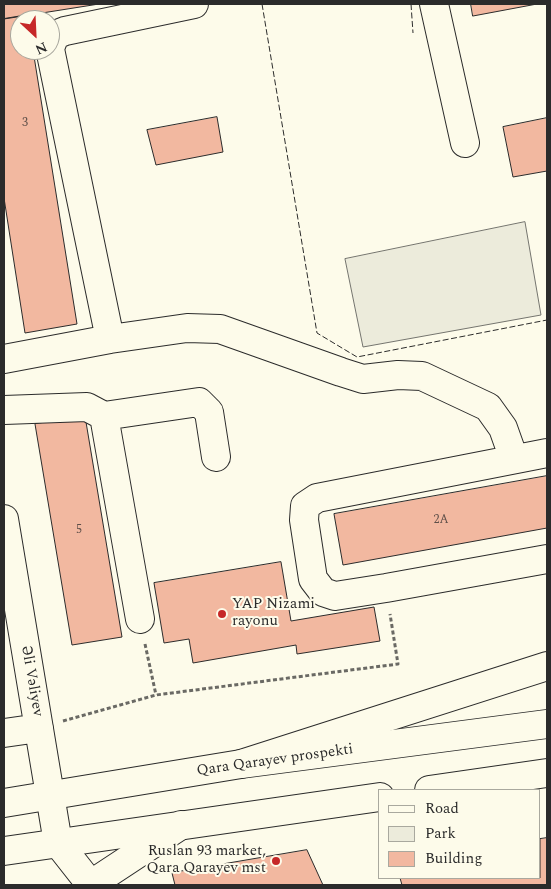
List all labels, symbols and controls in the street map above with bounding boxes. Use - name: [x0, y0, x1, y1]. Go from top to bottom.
- north arrow: [10, 10, 60, 60]
- text: N: [32, 36, 51, 60]
- house number: 3: [22, 117, 28, 131]
- house number: 2A: [434, 514, 448, 528]
- house number: 5: [76, 524, 82, 538]
- place label: YAP Nizami rayonu: [232, 596, 315, 631]
- marker: YAP Nizami rayonu: [216, 608, 228, 620]
- street label: Əli Vəliyev: [16, 644, 46, 718]
- street label: Qara Qarayev prospekti: [196, 741, 354, 781]
- legend: [378, 789, 541, 879]
- text: Road: [425, 797, 459, 820]
- text: Park: [425, 822, 456, 845]
- place label: Ruslan 93 market, Qara Qarayev mst: [147, 843, 266, 878]
- text: Building: [425, 847, 482, 870]
- marker: Ruslan 93 market, Qara Qarayev mst: [270, 855, 282, 867]

